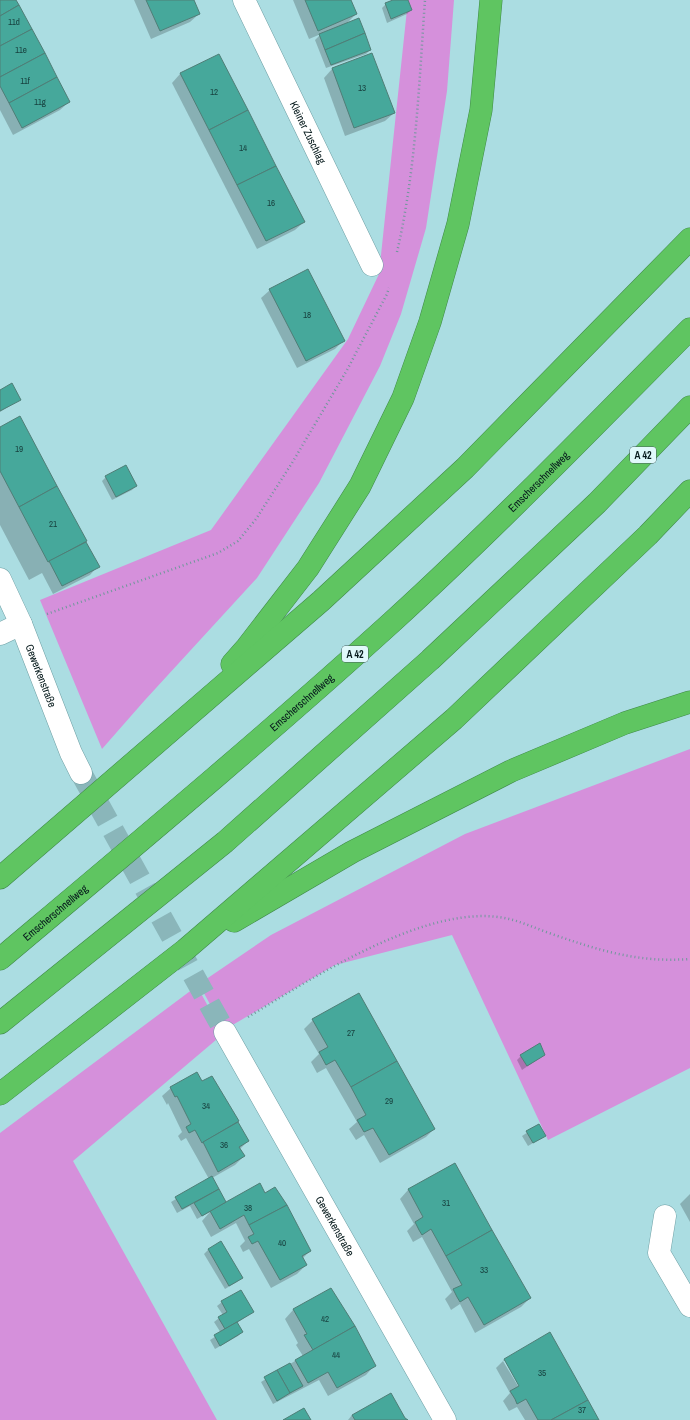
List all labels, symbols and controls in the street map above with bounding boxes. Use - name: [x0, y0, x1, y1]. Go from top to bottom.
- house number: 11d: [8, 16, 20, 28]
- house number: 11e: [15, 44, 27, 56]
- house number: 11f: [20, 75, 31, 87]
- house number: 13: [358, 82, 366, 94]
- house number: 12: [210, 86, 218, 98]
- house number: 11g: [34, 96, 47, 108]
- street label: Kleiner Zuschlag: [287, 99, 329, 166]
- house number: 14: [239, 142, 247, 154]
- house number: 16: [267, 197, 275, 209]
- house number: 18: [303, 309, 311, 321]
- house number: 19: [15, 443, 23, 455]
- road number: A 42: [630, 447, 656, 463]
- street label: Emscherschnellweg: [505, 448, 572, 515]
- house number: 21: [49, 518, 57, 530]
- street label: Gewerkenstraße: [22, 642, 60, 709]
- road number: A 42: [342, 646, 368, 662]
- street label: Emscherschnellweg: [267, 671, 336, 734]
- street label: Emscherschnellweg: [20, 881, 90, 944]
- house number: 27: [347, 1027, 355, 1039]
- house number: 29: [385, 1095, 393, 1107]
- house number: 34: [202, 1100, 210, 1112]
- house number: 36: [220, 1139, 228, 1151]
- street label: Gewerkenstraße: [312, 1193, 358, 1259]
- house number: 31: [442, 1197, 450, 1209]
- house number: 38: [244, 1202, 252, 1214]
- house number: 40: [278, 1237, 286, 1249]
- house number: 33: [480, 1264, 488, 1276]
- house number: 42: [321, 1313, 329, 1325]
- house number: 44: [332, 1349, 340, 1361]
- house number: 35: [538, 1367, 546, 1379]
- house number: 37: [578, 1404, 586, 1416]

